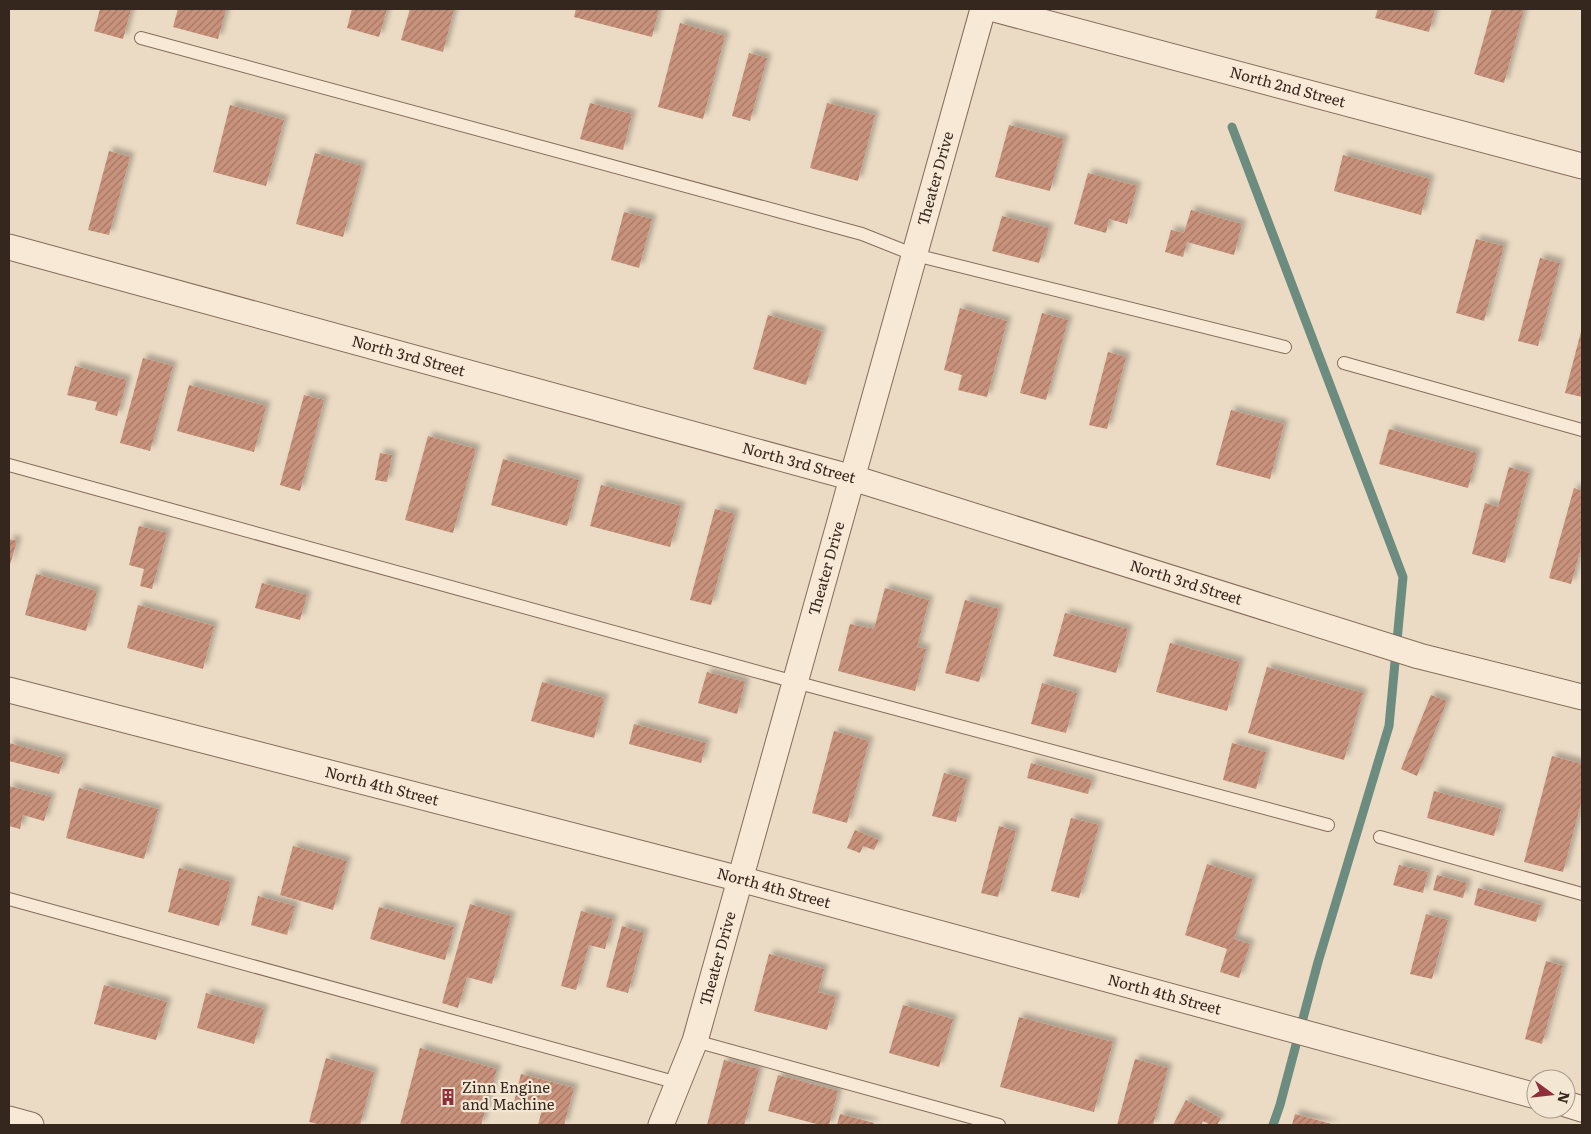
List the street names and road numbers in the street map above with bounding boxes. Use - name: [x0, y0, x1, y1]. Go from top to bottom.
- street label: North 2nd Street: [1228, 59, 1349, 112]
- street label: Theater Drive: [910, 128, 958, 228]
- street label: North 3rd Street: [349, 328, 468, 381]
- street label: North 3rd Street: [740, 435, 859, 488]
- street label: Theater Drive: [801, 518, 850, 618]
- street label: North 3rd Street: [1127, 553, 1245, 610]
- street label: North 4th Street: [323, 759, 442, 811]
- street label: North 4th Street: [715, 861, 833, 913]
- street label: Theater Drive: [692, 908, 741, 1008]
- street label: North 4th Street: [1106, 967, 1224, 1020]

